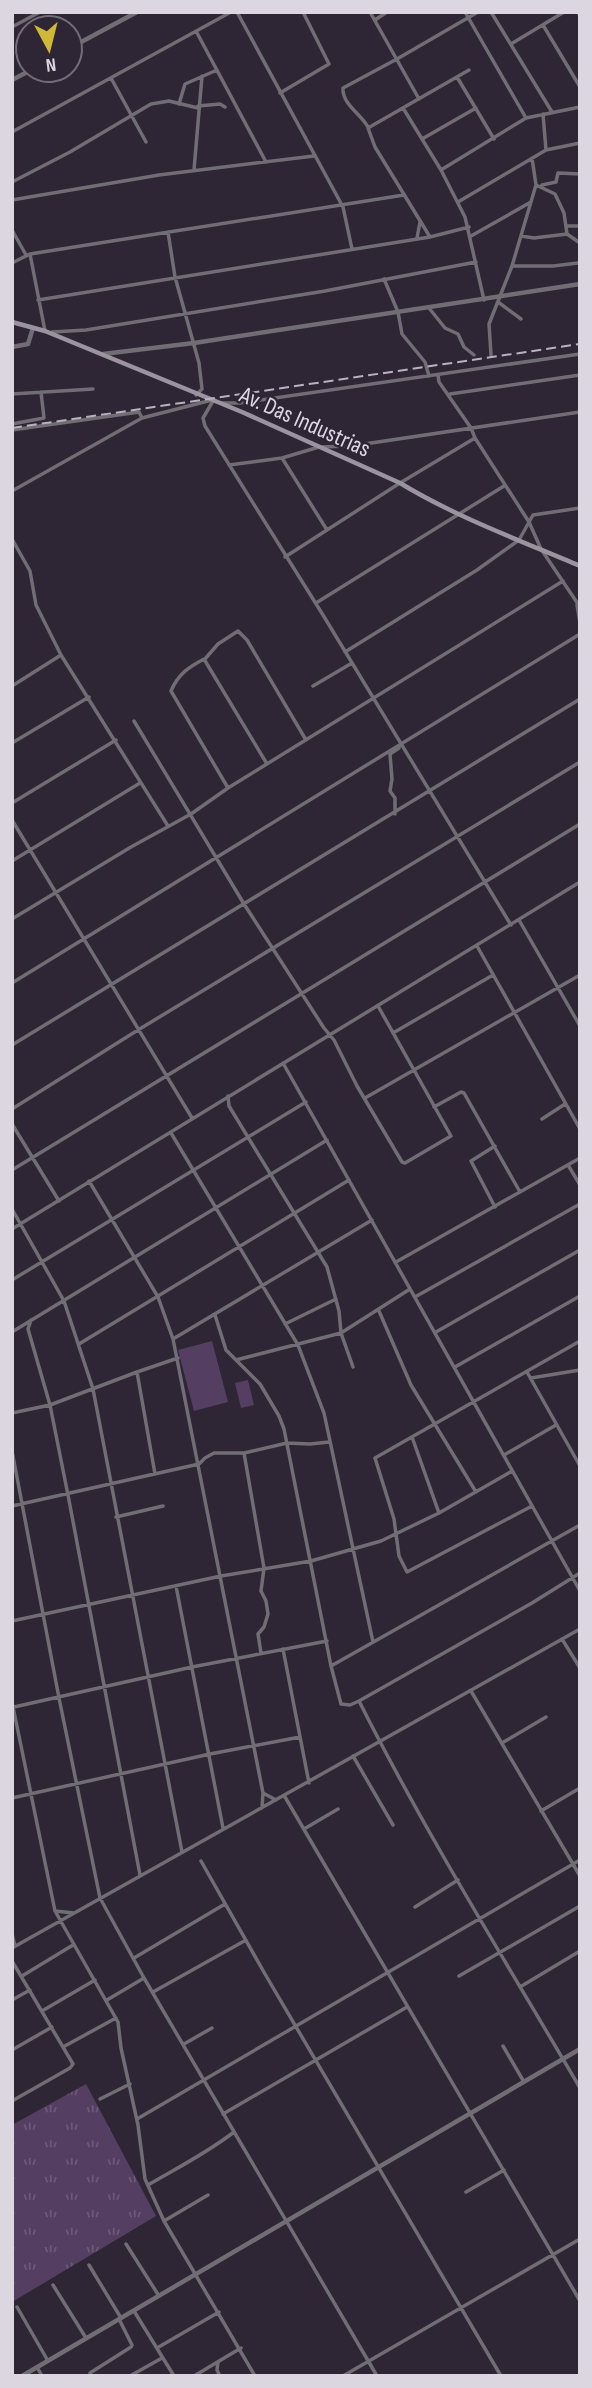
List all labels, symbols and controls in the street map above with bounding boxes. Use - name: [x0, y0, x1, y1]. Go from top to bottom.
- north arrow: [14, 14, 84, 84]
- text: N: [44, 52, 57, 76]
- street label: Av. Das Industrias: [234, 380, 375, 464]

